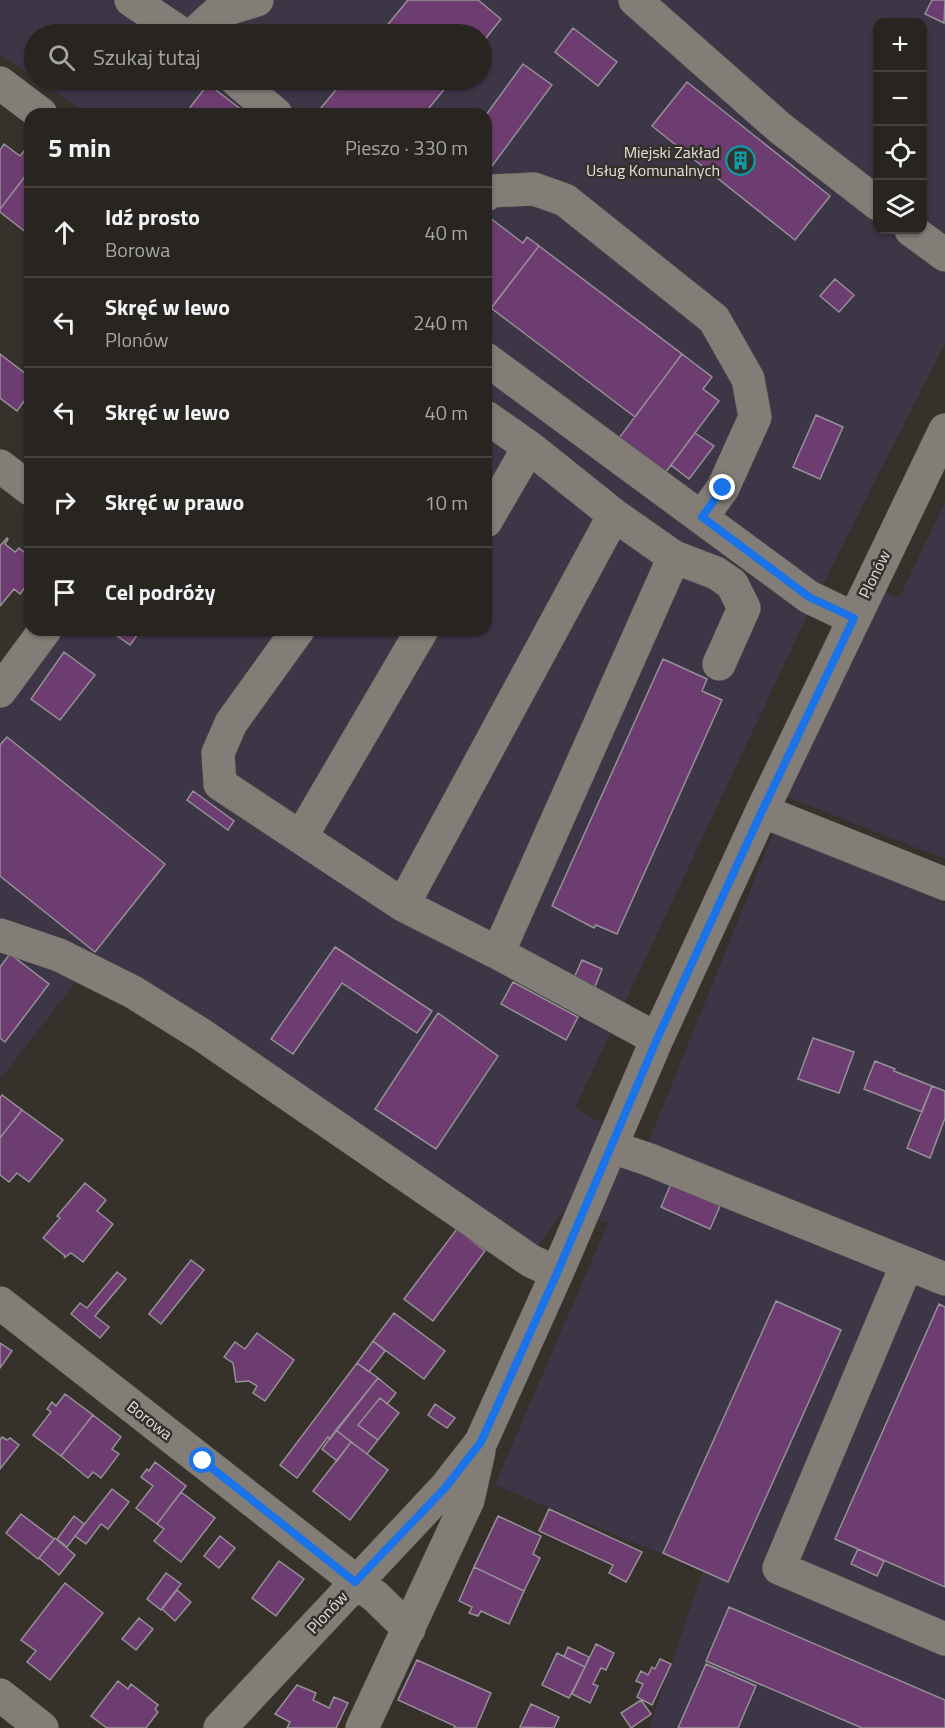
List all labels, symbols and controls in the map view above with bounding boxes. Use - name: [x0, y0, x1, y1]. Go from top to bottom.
- map controls: [873, 18, 927, 234]
- button: +: [873, 18, 927, 72]
- search box: [24, 24, 492, 90]
- text: Szukaj tutaj: [93, 40, 201, 74]
- icon: search: [45, 41, 78, 74]
- button: −: [873, 72, 927, 126]
- button: locate: [873, 126, 927, 180]
- text: 5 min: [48, 128, 111, 167]
- text: Pieszo · 330 m: [345, 132, 468, 163]
- place label: Miejski Zakład Usług Komunalnych: [586, 140, 720, 182]
- building icon: Miejski Zakład Usług Komunalnych: [725, 145, 757, 177]
- button: layers: [873, 180, 927, 234]
- text: Idź prosto: [105, 200, 200, 234]
- icon: ahead: [48, 216, 81, 249]
- text: 40 m: [424, 217, 468, 248]
- text: Borowa: [105, 234, 170, 265]
- text: Skręć w lewo: [105, 290, 230, 324]
- icon: left: [48, 306, 81, 339]
- text: 240 m: [413, 307, 468, 338]
- text: Plonów: [105, 324, 168, 355]
- text: Skręć w lewo: [105, 395, 230, 429]
- icon: left: [48, 396, 81, 429]
- text: 40 m: [424, 397, 468, 428]
- route end: [709, 474, 735, 500]
- text: Skręć w prawo: [105, 485, 244, 519]
- icon: right: [48, 486, 81, 519]
- text: 10 m: [424, 487, 468, 518]
- street label: Plonów: [852, 546, 896, 602]
- text: Cel podróży: [105, 575, 215, 609]
- icon: arrive: [48, 576, 81, 609]
- street label: Borowa: [122, 1394, 178, 1446]
- route start: [189, 1447, 215, 1473]
- street label: Plonów: [301, 1585, 353, 1639]

